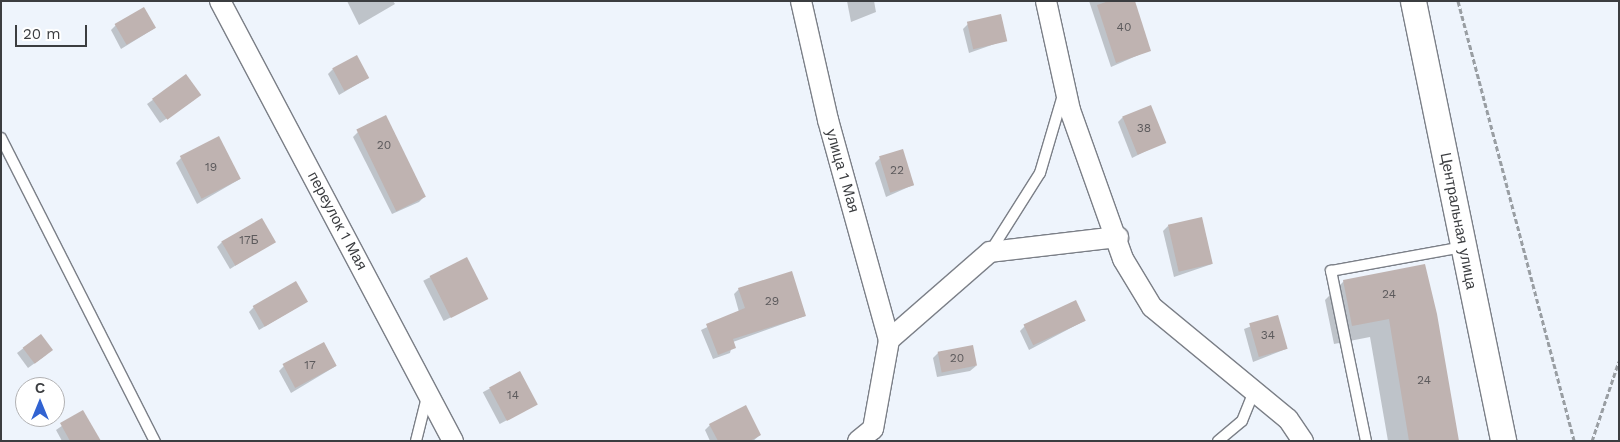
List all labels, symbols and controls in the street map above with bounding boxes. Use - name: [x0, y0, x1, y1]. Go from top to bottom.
- scale bar: [18, 15, 90, 47]
- house number: 40: [1117, 21, 1131, 35]
- text: 20 m: [23, 25, 61, 43]
- house number: 38: [1137, 122, 1151, 136]
- street label: улица 1 Мая: [821, 127, 863, 215]
- house number: 20: [377, 139, 391, 153]
- street label: Центральная улица: [1436, 151, 1480, 291]
- house number: 19: [205, 161, 217, 175]
- house number: 22: [890, 164, 904, 178]
- street label: переулок 1 Мая: [303, 169, 371, 273]
- house number: 17Б: [239, 234, 259, 248]
- house number: 24: [1382, 288, 1396, 302]
- house number: 29: [765, 295, 779, 309]
- house number: 34: [1261, 329, 1275, 343]
- house number: 20: [950, 352, 964, 366]
- house number: 17: [304, 359, 316, 373]
- house number: 24: [1417, 374, 1431, 388]
- north arrow: [15, 377, 65, 427]
- text: С: [35, 380, 45, 396]
- house number: 14: [507, 389, 519, 403]

